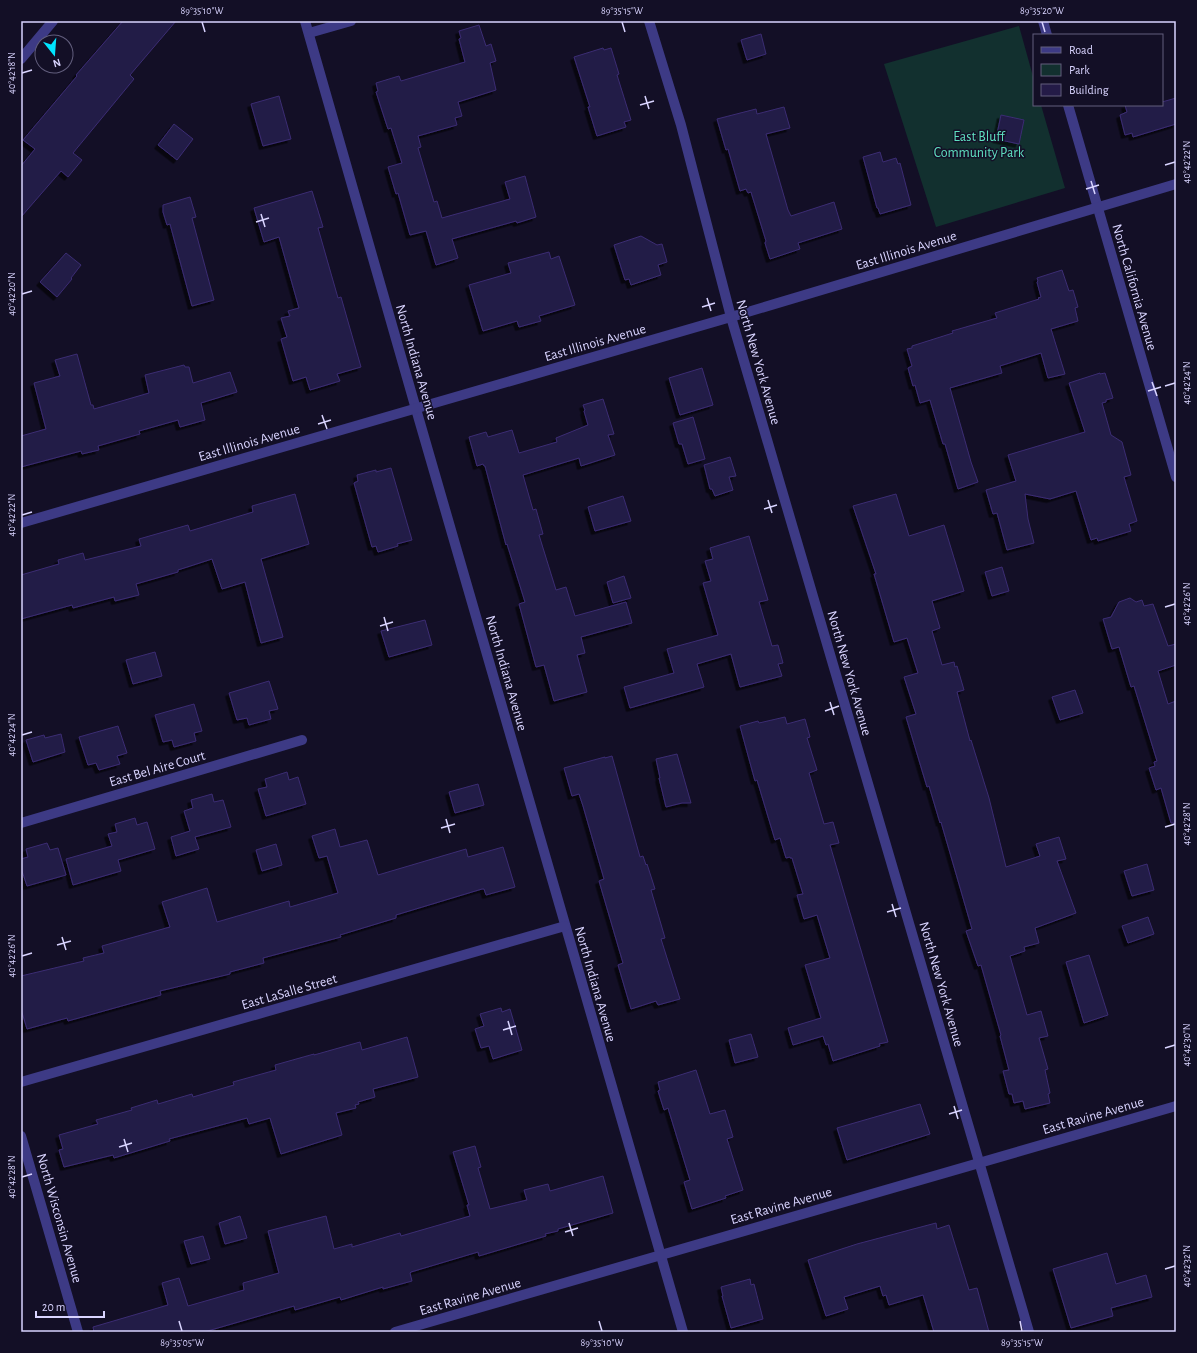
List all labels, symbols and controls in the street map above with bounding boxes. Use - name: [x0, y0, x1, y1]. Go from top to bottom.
- text: 89°35'10"W: [181, 6, 224, 16]
- text: 89°35'15"W: [601, 6, 643, 16]
- text: 89°35'20"W: [1020, 6, 1064, 16]
- north arrow: [34, 34, 74, 74]
- legend: [1033, 34, 1163, 106]
- text: Road: [1069, 44, 1093, 56]
- text: 40°42'18"N: [7, 52, 17, 94]
- text: N: [52, 57, 62, 69]
- text: Park: [1069, 64, 1090, 76]
- text: Building: [1069, 84, 1109, 96]
- park label: East Bluff Community Park: [934, 130, 1025, 160]
- text: 40°42'22"N: [1182, 141, 1192, 183]
- street label: North California Avenue: [1109, 223, 1159, 352]
- street label: East Illinois Avenue: [854, 229, 958, 273]
- text: 40°42'20"N: [7, 272, 17, 316]
- street label: North New York Avenue: [733, 298, 783, 426]
- street label: North Indiana Avenue: [393, 303, 439, 422]
- street label: East Illinois Avenue: [543, 322, 648, 364]
- text: 40°42'24"N: [1182, 361, 1192, 405]
- street label: East Illinois Avenue: [197, 422, 302, 464]
- text: 40°42'22"N: [7, 494, 17, 536]
- text: 40°42'26"N: [1182, 583, 1192, 625]
- street label: North New York Avenue: [824, 609, 874, 737]
- street label: North Indiana Avenue: [483, 614, 529, 733]
- text: 40°42'24"N: [7, 713, 17, 757]
- street label: East Bel Aire Court: [108, 748, 207, 789]
- text: 40°42'28"N: [1182, 803, 1192, 845]
- street label: North New York Avenue: [916, 920, 966, 1048]
- street label: North Indiana Avenue: [572, 925, 618, 1044]
- text: 40°42'26"N: [7, 935, 17, 977]
- street label: East LaSalle Street: [240, 971, 339, 1012]
- text: 40°42'30"N: [1182, 1023, 1192, 1067]
- street label: East Ravine Avenue: [1041, 1095, 1146, 1137]
- street label: North Wisconsin Avenue: [34, 1152, 84, 1285]
- text: 40°42'28"N: [7, 1156, 17, 1198]
- street label: East Ravine Avenue: [729, 1185, 834, 1227]
- text: 40°42'32"N: [1182, 1245, 1192, 1287]
- street label: East Ravine Avenue: [418, 1276, 523, 1318]
- scale bar: [36, 1293, 104, 1319]
- text: 20 m: [42, 1301, 65, 1313]
- text: 89°35'05"W: [160, 1338, 204, 1348]
- text: 89°35'10"W: [581, 1338, 624, 1348]
- text: 89°35'15"W: [1001, 1338, 1043, 1348]

